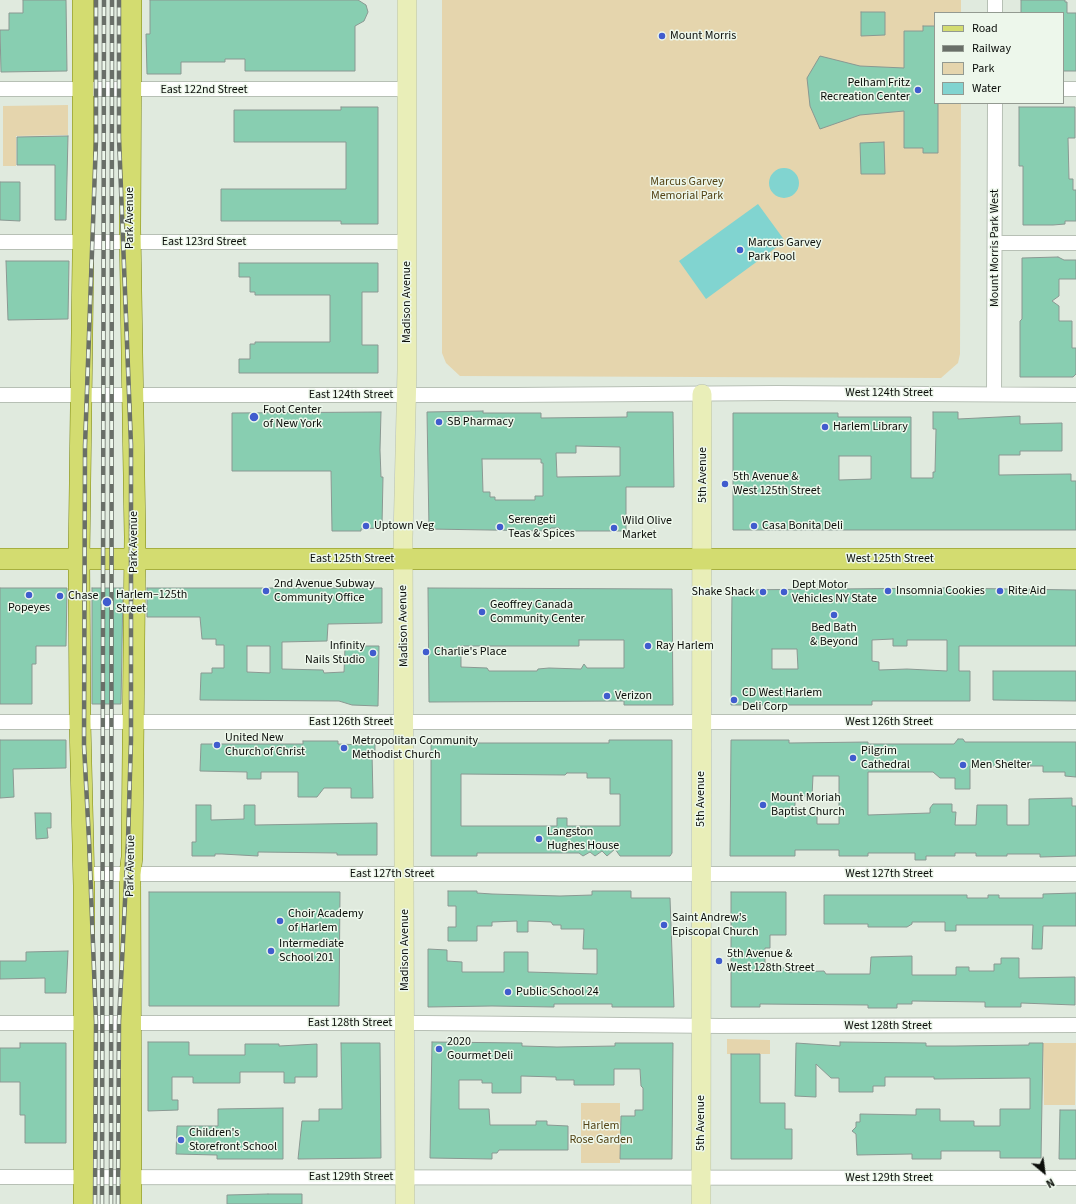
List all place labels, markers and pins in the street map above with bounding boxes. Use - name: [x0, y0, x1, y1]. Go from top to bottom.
- place label: Mount Morris: [670, 29, 736, 43]
- marker: Mount Morris: [657, 31, 667, 41]
- place label: Pelham Fritz Recreation Center: [820, 76, 910, 104]
- marker: Pelham Fritz Recreation Center: [913, 85, 923, 95]
- place label: Marcus Garvey Park Pool: [748, 236, 821, 264]
- marker: Marcus Garvey Park Pool: [735, 245, 745, 255]
- place label: Foot Center of New York: [263, 403, 322, 431]
- marker: Foot Center of New York: [248, 411, 260, 423]
- place label: SB Pharmacy: [447, 415, 514, 429]
- marker: SB Pharmacy: [434, 417, 444, 427]
- place label: Harlem Library: [833, 420, 908, 434]
- marker: Harlem Library: [820, 422, 830, 432]
- place label: 5th Avenue & West 125th Street: [733, 470, 821, 498]
- marker: 5th Avenue & West 125th Street: [720, 479, 730, 489]
- place label: Serengeti Teas & Spices: [508, 513, 575, 541]
- place label: Wild Olive Market: [622, 514, 672, 542]
- place label: Uptown Veg: [374, 519, 434, 533]
- place label: Casa Bonita Deli: [762, 519, 843, 533]
- marker: Uptown Veg: [361, 521, 371, 531]
- marker: Casa Bonita Deli: [749, 521, 759, 531]
- marker: Serengeti Teas & Spices: [495, 522, 505, 532]
- marker: Wild Olive Market: [609, 523, 619, 533]
- place label: 2nd Avenue Subway Community Office: [274, 577, 375, 605]
- place label: Dept Motor Vehicles NY State: [792, 578, 877, 606]
- place label: Insomnia Cookies: [896, 584, 985, 598]
- place label: Rite Aid: [1008, 584, 1046, 598]
- place label: Shake Shack: [692, 585, 755, 599]
- marker: 2nd Avenue Subway Community Office: [261, 586, 271, 596]
- marker: Insomnia Cookies: [883, 586, 893, 596]
- marker: Rite Aid: [995, 586, 1005, 596]
- marker: Shake Shack: [758, 587, 768, 597]
- marker: Dept Motor Vehicles NY State: [779, 587, 789, 597]
- place label: Harlem–125th Street: [116, 588, 187, 616]
- place label: Chase: [68, 589, 98, 603]
- marker: Popeyes: [24, 590, 34, 600]
- marker: Chase: [55, 591, 65, 601]
- marker: Harlem–125th Street: [101, 596, 113, 608]
- place label: Geoffrey Canada Community Center: [490, 598, 585, 626]
- place label: Popeyes: [8, 601, 50, 615]
- marker: Geoffrey Canada Community Center: [477, 607, 487, 617]
- marker: Bed Bath & Beyond: [829, 610, 839, 620]
- place label: Bed Bath & Beyond: [810, 621, 858, 649]
- place label: Infinity Nails Studio: [305, 639, 365, 667]
- place label: Ray Harlem: [656, 639, 714, 653]
- marker: Ray Harlem: [643, 641, 653, 651]
- place label: Charlie's Place: [434, 645, 507, 659]
- marker: Charlie's Place: [421, 647, 431, 657]
- marker: Infinity Nails Studio: [368, 648, 378, 658]
- place label: CD West Harlem Deli Corp: [742, 686, 822, 714]
- place label: Verizon: [615, 689, 652, 703]
- marker: Verizon: [602, 691, 612, 701]
- marker: CD West Harlem Deli Corp: [729, 695, 739, 705]
- place label: United New Church of Christ: [225, 731, 305, 759]
- place label: Metropolitan Community Methodist Church: [352, 734, 478, 762]
- marker: United New Church of Christ: [212, 740, 222, 750]
- marker: Metropolitan Community Methodist Church: [339, 743, 349, 753]
- place label: Pilgrim Cathedral: [861, 744, 910, 772]
- marker: Pilgrim Cathedral: [848, 753, 858, 763]
- place label: Men Shelter: [971, 758, 1031, 772]
- marker: Men Shelter: [958, 760, 968, 770]
- place label: Mount Moriah Baptist Church: [771, 791, 845, 819]
- marker: Mount Moriah Baptist Church: [758, 800, 768, 810]
- place label: Langston Hughes House: [547, 825, 619, 853]
- marker: Langston Hughes House: [534, 834, 544, 844]
- place label: Choir Academy of Harlem: [288, 907, 363, 935]
- place label: Saint Andrew's Episcopal Church: [672, 911, 759, 939]
- marker: Choir Academy of Harlem: [275, 916, 285, 926]
- marker: Saint Andrew's Episcopal Church: [659, 920, 669, 930]
- place label: Intermediate School 201: [279, 937, 344, 965]
- marker: Intermediate School 201: [266, 946, 276, 956]
- place label: 5th Avenue & West 128th Street: [727, 947, 815, 975]
- marker: 5th Avenue & West 128th Street: [714, 956, 724, 966]
- place label: Public School 24: [516, 985, 599, 999]
- marker: Public School 24: [503, 987, 513, 997]
- place label: 2020 Gourmet Deli: [447, 1035, 513, 1063]
- marker: 2020 Gourmet Deli: [434, 1044, 444, 1054]
- place label: Children's Storefront School: [189, 1126, 277, 1154]
- marker: Children's Storefront School: [176, 1135, 186, 1145]

